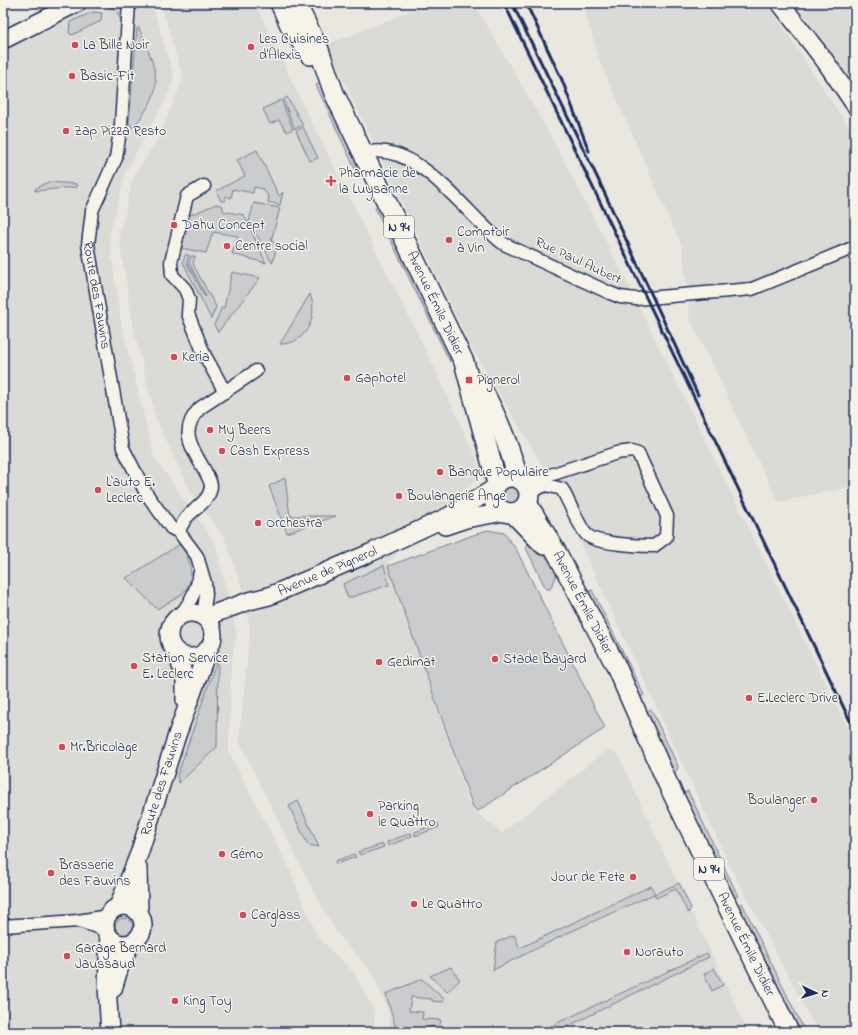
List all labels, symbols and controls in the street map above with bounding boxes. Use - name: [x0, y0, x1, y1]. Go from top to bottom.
- place label: Les Cuisines d'Alexis: [259, 29, 329, 66]
- place label: La Bille Noir: [83, 35, 150, 56]
- marker: La Bille Noir: [70, 40, 80, 50]
- marker: Les Cuisines d'Alexis: [246, 42, 256, 52]
- place label: Basic-Fit: [79, 66, 135, 87]
- marker: Basic-Fit: [67, 71, 77, 81]
- place label: Zap Pizza Resto: [74, 121, 166, 142]
- marker: Zap Pizza Resto: [61, 126, 71, 136]
- place label: Pharmacie de la Luysanne: [339, 163, 417, 201]
- marker: Pharmacie de la Luysanne: [326, 176, 336, 186]
- place label: Dahu Concept: [181, 215, 265, 236]
- road number: N 94: [384, 216, 414, 238]
- marker: Dahu Concept: [169, 220, 179, 230]
- place label: Comptoir à Vin: [457, 222, 510, 259]
- street label: Rue Paul Aubert: [531, 232, 625, 290]
- marker: Comptoir à Vin: [444, 235, 454, 245]
- place label: Centre social: [235, 236, 308, 257]
- street label: Route des Fauvins: [77, 240, 116, 351]
- marker: Centre social: [222, 241, 232, 251]
- street label: Avenue Émile Didier: [401, 247, 470, 359]
- place label: Keria: [182, 347, 209, 368]
- marker: Keria: [169, 352, 179, 362]
- place label: Gaphotel: [355, 368, 406, 389]
- place label: Pignerol: [477, 370, 520, 392]
- marker: Gaphotel: [342, 373, 352, 383]
- marker: Pignerol: [464, 375, 474, 385]
- place label: My Beers: [218, 420, 271, 442]
- marker: My Beers: [205, 425, 215, 435]
- place label: Cash Express: [230, 441, 310, 462]
- marker: Cash Express: [217, 446, 227, 456]
- place label: Banque Populaire: [447, 462, 549, 483]
- marker: Banque Populaire: [435, 467, 445, 477]
- place label: L'auto E. Leclerc: [106, 472, 155, 509]
- marker: L'auto E. Leclerc: [93, 485, 103, 495]
- place label: Boulangerie Ange: [406, 486, 507, 508]
- marker: Boulangerie Ange: [394, 491, 404, 501]
- place label: Orchestra: [266, 513, 322, 534]
- marker: Orchestra: [253, 518, 263, 528]
- street label: Avenue de Pignerol: [275, 541, 381, 602]
- street label: Avenue Émile Didier: [547, 547, 619, 658]
- place label: Station Service E. Leclerc: [142, 648, 229, 685]
- place label: Stade Bayard: [503, 649, 587, 671]
- place label: Gedimat: [387, 652, 436, 673]
- marker: Stade Bayard: [490, 654, 500, 664]
- marker: Gedimat: [374, 657, 384, 667]
- marker: Station Service E. Leclerc: [129, 661, 139, 671]
- place label: E.Leclerc Drive: [757, 688, 839, 709]
- marker: E.Leclerc Drive: [744, 693, 754, 703]
- street label: Route des Fauvins: [135, 728, 188, 839]
- place label: Mr.Bricolage: [70, 737, 138, 759]
- marker: Mr.Bricolage: [57, 742, 67, 752]
- place label: Boulanger: [747, 790, 807, 812]
- marker: Boulanger: [809, 795, 819, 805]
- place label: Parking le Quattro: [378, 796, 436, 833]
- marker: Parking le Quattro: [365, 809, 375, 819]
- place label: Gémo: [230, 844, 263, 865]
- marker: Gémo: [217, 849, 227, 859]
- place label: Brasserie des Fauvins: [58, 855, 130, 892]
- road number: N 94: [694, 858, 724, 880]
- place label: Jour de Fete: [551, 867, 626, 888]
- marker: Brasserie des Fauvins: [46, 868, 56, 878]
- marker: Jour de Fete: [628, 872, 638, 882]
- street label: Avenue Émile Didier: [712, 889, 781, 1000]
- place label: Le Quattro: [422, 894, 483, 915]
- marker: Le Quattro: [409, 899, 419, 909]
- place label: Carglass: [251, 905, 301, 927]
- marker: Carglass: [238, 910, 248, 920]
- place label: Garage Bernard Jaussaud: [75, 938, 166, 975]
- place label: Norauto: [635, 942, 684, 963]
- marker: Norauto: [622, 947, 632, 957]
- marker: Garage Bernard Jaussaud: [62, 951, 72, 961]
- north arrow: [796, 973, 836, 1013]
- text: N: [817, 989, 833, 998]
- place label: King Toy: [183, 991, 232, 1013]
- marker: King Toy: [170, 996, 180, 1006]

